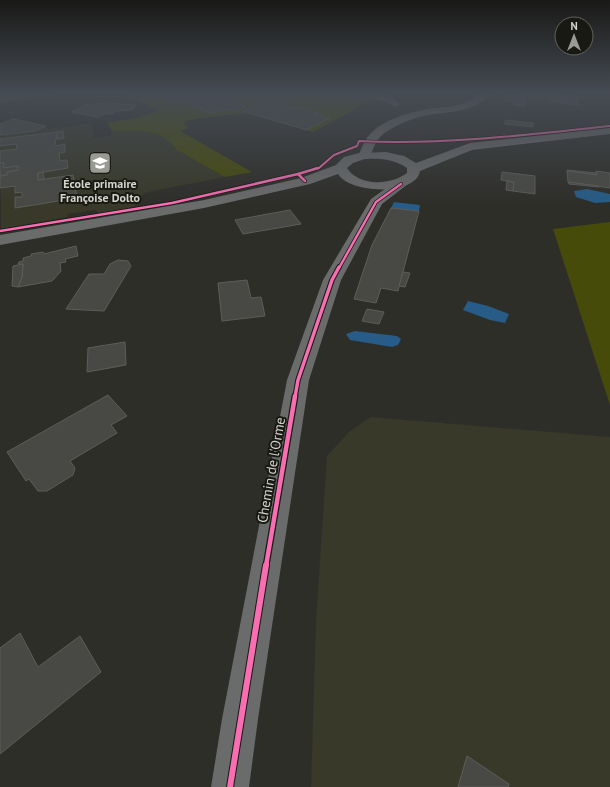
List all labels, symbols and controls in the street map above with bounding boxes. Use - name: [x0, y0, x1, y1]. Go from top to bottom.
- north arrow: [554, 16, 594, 56]
- text: N: [570, 19, 578, 33]
- school or university icon: École primaire Françoise Dolto: [87, 150, 113, 176]
- place label: École primaire Françoise Dolto: [60, 176, 141, 205]
- street label: Chemin de l'Orme: [253, 416, 289, 524]

